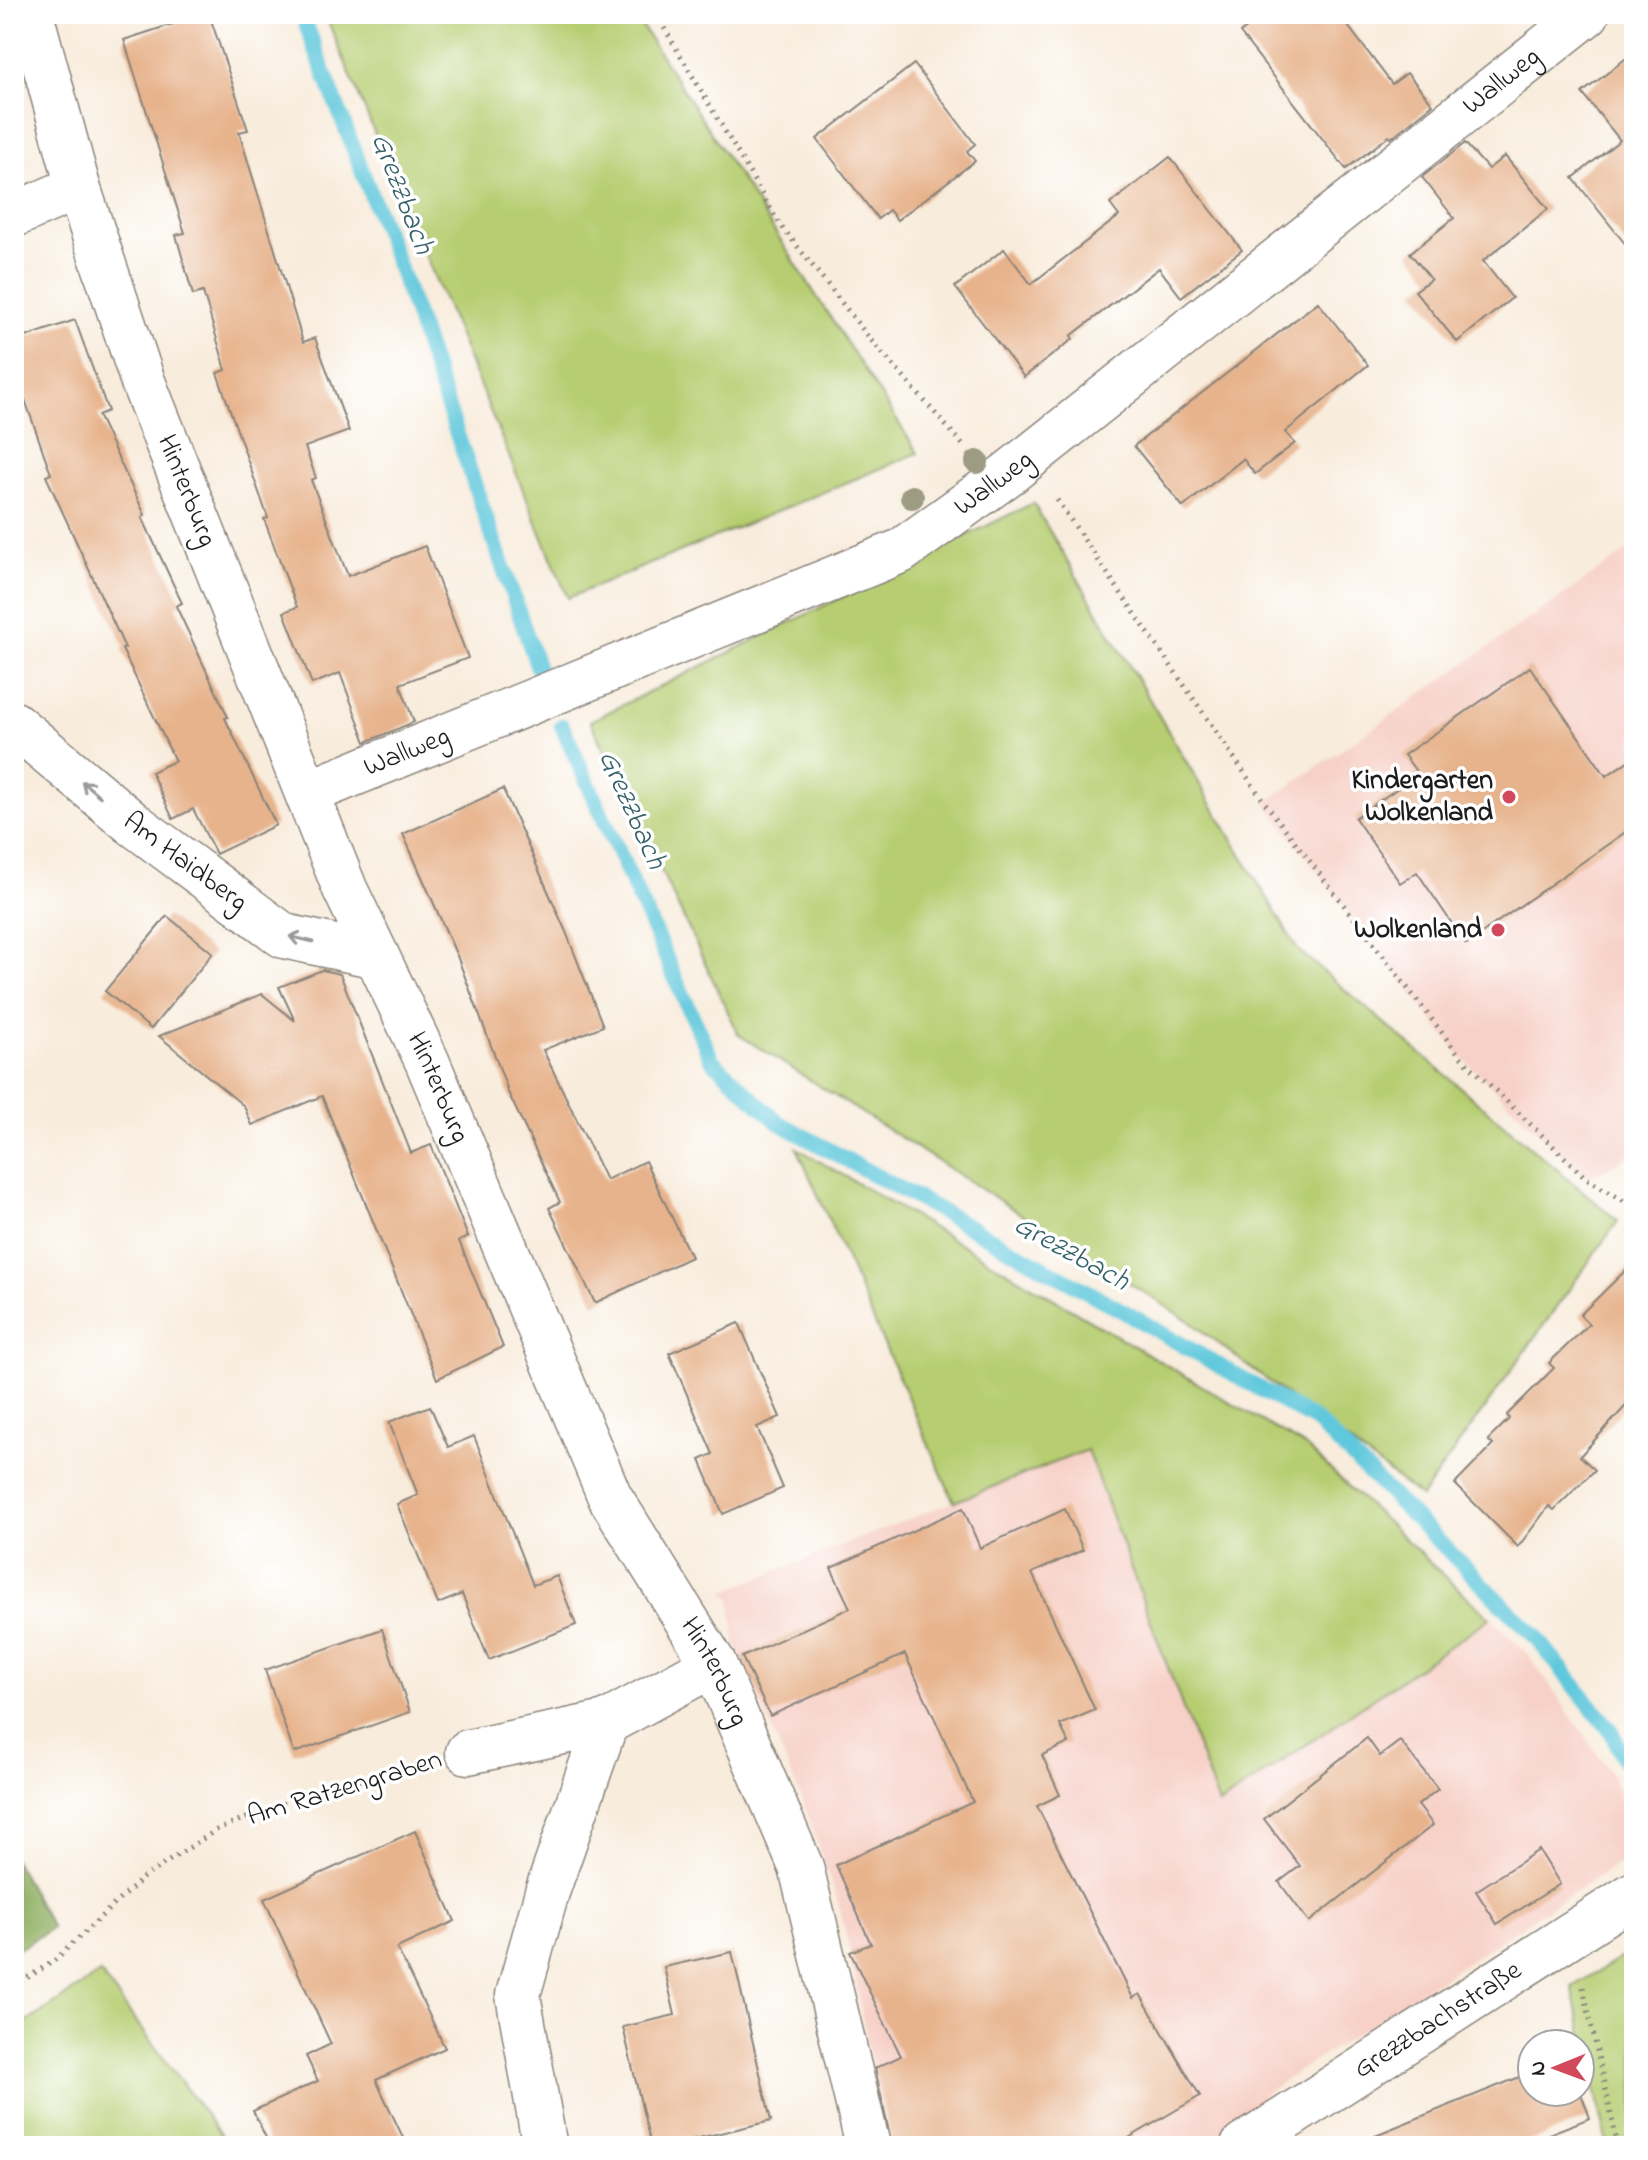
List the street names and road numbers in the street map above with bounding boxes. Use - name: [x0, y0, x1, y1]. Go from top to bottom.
- street label: Wallweg: [1454, 38, 1550, 126]
- street label: Hinterburg: [146, 429, 227, 553]
- street label: Wallweg: [946, 441, 1042, 527]
- street label: Wallweg: [358, 716, 456, 788]
- street label: Am Haidberg: [114, 802, 256, 923]
- street label: Hinterburg: [396, 1025, 480, 1150]
- street label: Hinterburg: [669, 1609, 759, 1733]
- street label: Am Ratzengraben: [243, 1740, 447, 1838]
- street label: Grezzbachstraße: [1346, 1951, 1530, 2090]

